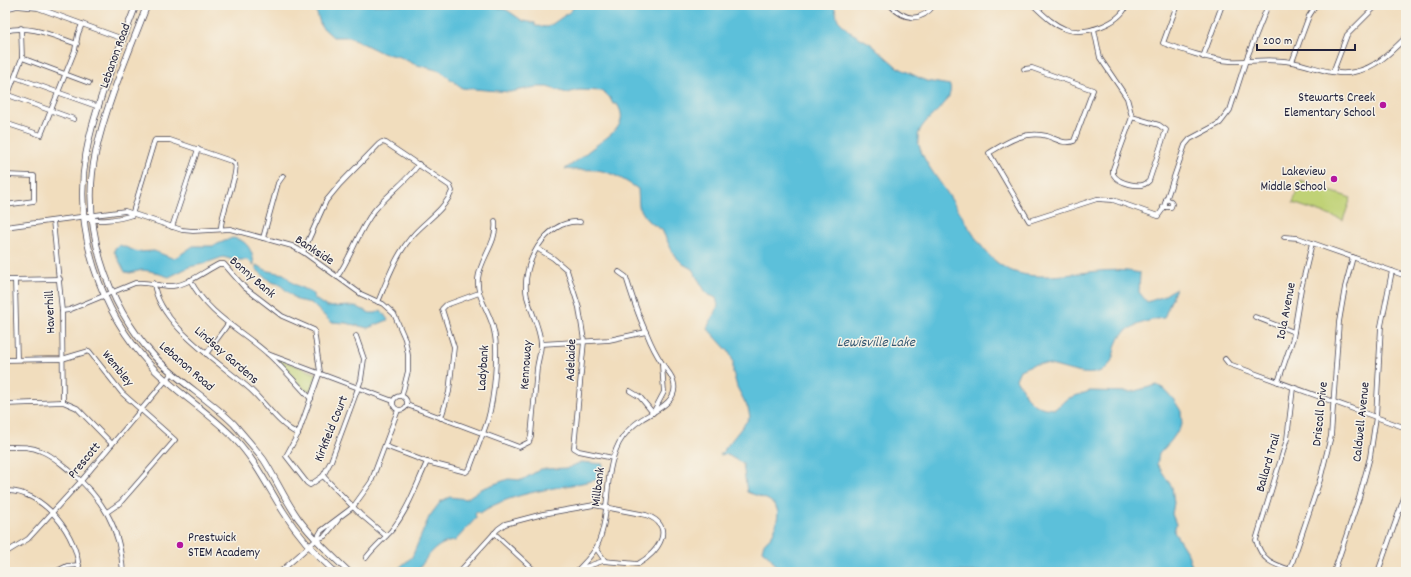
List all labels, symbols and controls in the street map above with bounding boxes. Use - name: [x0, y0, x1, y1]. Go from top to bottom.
- street label: Lebanon Road: [95, 21, 137, 91]
- scale bar: [1257, 26, 1355, 52]
- text: 200 m: [1263, 33, 1292, 50]
- place label: Stewarts Creek Elementary School: [1284, 89, 1375, 123]
- marker: Stewarts Creek Elementary School: [1378, 100, 1388, 110]
- place label: Lakeview Middle School: [1260, 163, 1326, 197]
- marker: Lakeview Middle School: [1329, 174, 1339, 184]
- street label: Bankside: [291, 231, 338, 271]
- street label: Bonny Bank: [225, 253, 279, 303]
- street label: Iola Avenue: [1272, 281, 1302, 341]
- street label: Haverhill: [41, 290, 61, 334]
- street label: Lindsay Gardens: [189, 322, 263, 390]
- water label: Lewisville Lake: [837, 333, 916, 353]
- street label: Lebanon Road: [154, 338, 218, 396]
- street label: Adelaide: [562, 338, 582, 381]
- street label: Kennoway: [516, 339, 538, 390]
- street label: Ladybank: [473, 344, 495, 392]
- street label: Wembley: [96, 347, 138, 392]
- street label: Driscoll Drive: [1308, 381, 1334, 447]
- street label: Caldwell Avenue: [1348, 381, 1376, 463]
- street label: Kirkfield Court: [310, 393, 354, 465]
- street label: Ballard Trail: [1252, 432, 1286, 494]
- street label: Prescott: [64, 438, 106, 483]
- street label: Millbank: [587, 466, 611, 508]
- place label: Prestwick STEM Academy: [188, 529, 261, 563]
- marker: Prestwick STEM Academy: [175, 540, 185, 550]

